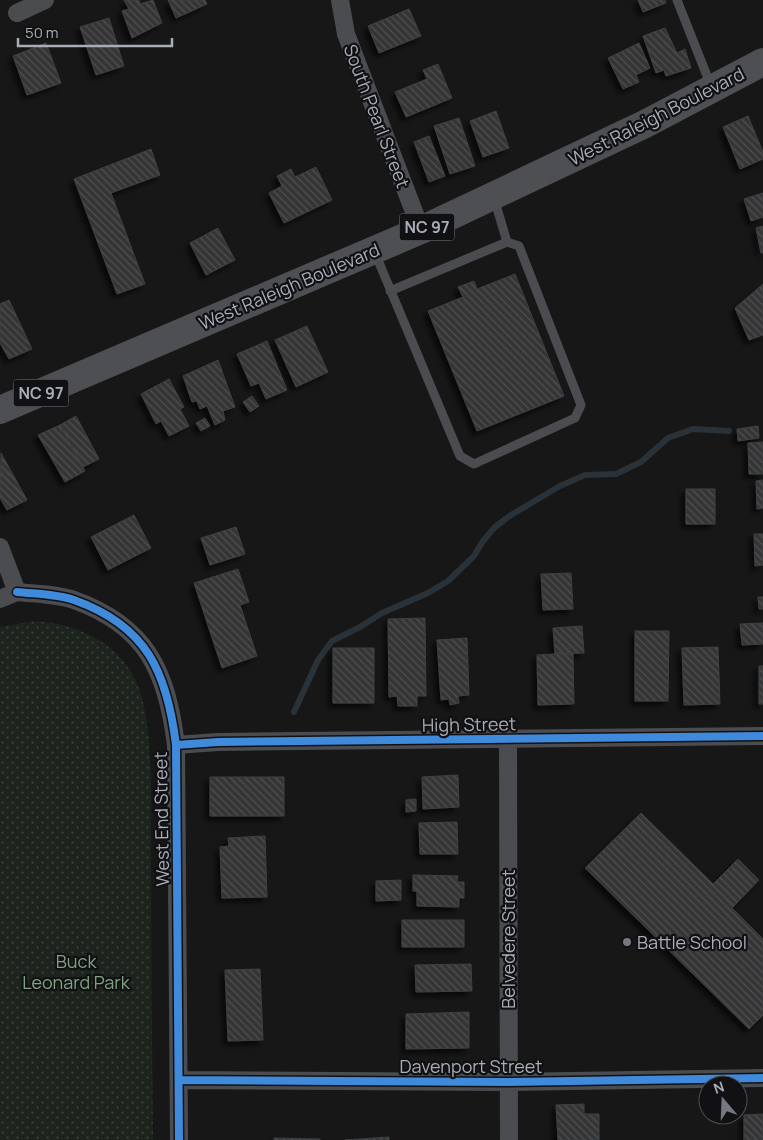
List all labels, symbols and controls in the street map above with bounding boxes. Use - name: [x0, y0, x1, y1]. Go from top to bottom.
- scale bar: [18, 15, 171, 47]
- text: 50 m: [25, 22, 59, 43]
- street label: South Pearl Street: [339, 41, 415, 191]
- street label: West Raleigh Boulevard: [564, 61, 748, 171]
- road number: NC 97: [400, 213, 454, 240]
- street label: West Raleigh Boulevard: [195, 237, 383, 335]
- road number: NC 97: [13, 379, 68, 406]
- street label: High Street: [422, 711, 516, 737]
- street label: West End Street: [148, 752, 174, 886]
- street label: Belvedere Street: [496, 869, 520, 1009]
- place label: Battle School: [637, 930, 747, 954]
- marker: Battle School: [621, 936, 633, 948]
- park label: Buck Leonard Park: [22, 949, 131, 994]
- street label: Davenport Street: [400, 1054, 542, 1078]
- north arrow: [698, 1075, 748, 1125]
- text: N: [711, 1077, 726, 1098]

